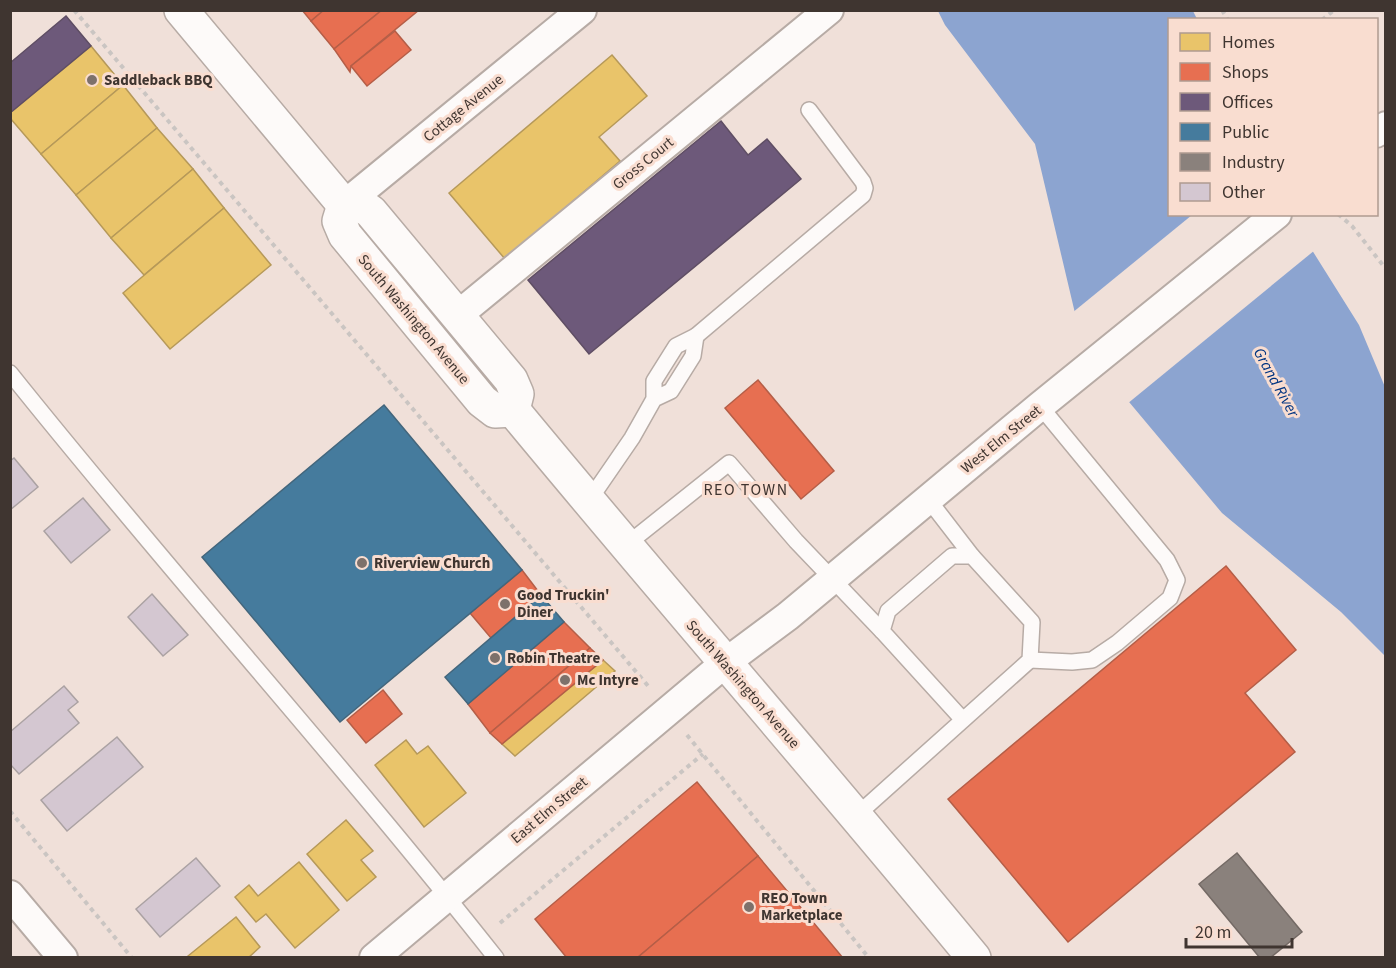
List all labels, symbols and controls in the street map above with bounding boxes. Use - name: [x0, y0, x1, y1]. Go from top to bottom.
- legend: [1168, 18, 1378, 216]
- text: Homes: [1222, 30, 1275, 55]
- text: Shops: [1222, 60, 1269, 85]
- place label: Saddleback BBQ: [104, 70, 213, 91]
- street label: Cottage Avenue: [419, 70, 508, 147]
- marker: Saddleback BBQ: [85, 73, 99, 87]
- text: Offices: [1222, 90, 1273, 115]
- text: Public: [1222, 120, 1269, 145]
- street label: Gross Court: [608, 132, 678, 195]
- text: Industry: [1222, 150, 1285, 175]
- text: Other: [1222, 180, 1266, 205]
- street label: South Washington Avenue: [353, 250, 474, 389]
- water label: Grand River: [1248, 344, 1305, 423]
- street label: West Elm Street: [957, 400, 1046, 478]
- district label: REO TOWN: [703, 479, 789, 501]
- place label: Riverview Church: [374, 553, 490, 574]
- marker: Riverview Church: [355, 556, 369, 570]
- place label: Good Truckin' Diner: [517, 585, 609, 623]
- marker: Good Truckin' Diner: [498, 597, 512, 611]
- street label: South Washington Avenue: [681, 616, 804, 753]
- place label: Robin Theatre: [507, 648, 600, 669]
- marker: Robin Theatre: [488, 651, 502, 665]
- place label: Mc Intyre: [577, 670, 639, 691]
- marker: Mc Intyre: [558, 673, 572, 687]
- street label: East Elm Street: [506, 772, 592, 849]
- place label: REO Town Marketplace: [761, 888, 843, 926]
- marker: REO Town Marketplace: [742, 900, 756, 914]
- scale bar: [1186, 911, 1292, 949]
- text: 20 m: [1195, 920, 1231, 945]

